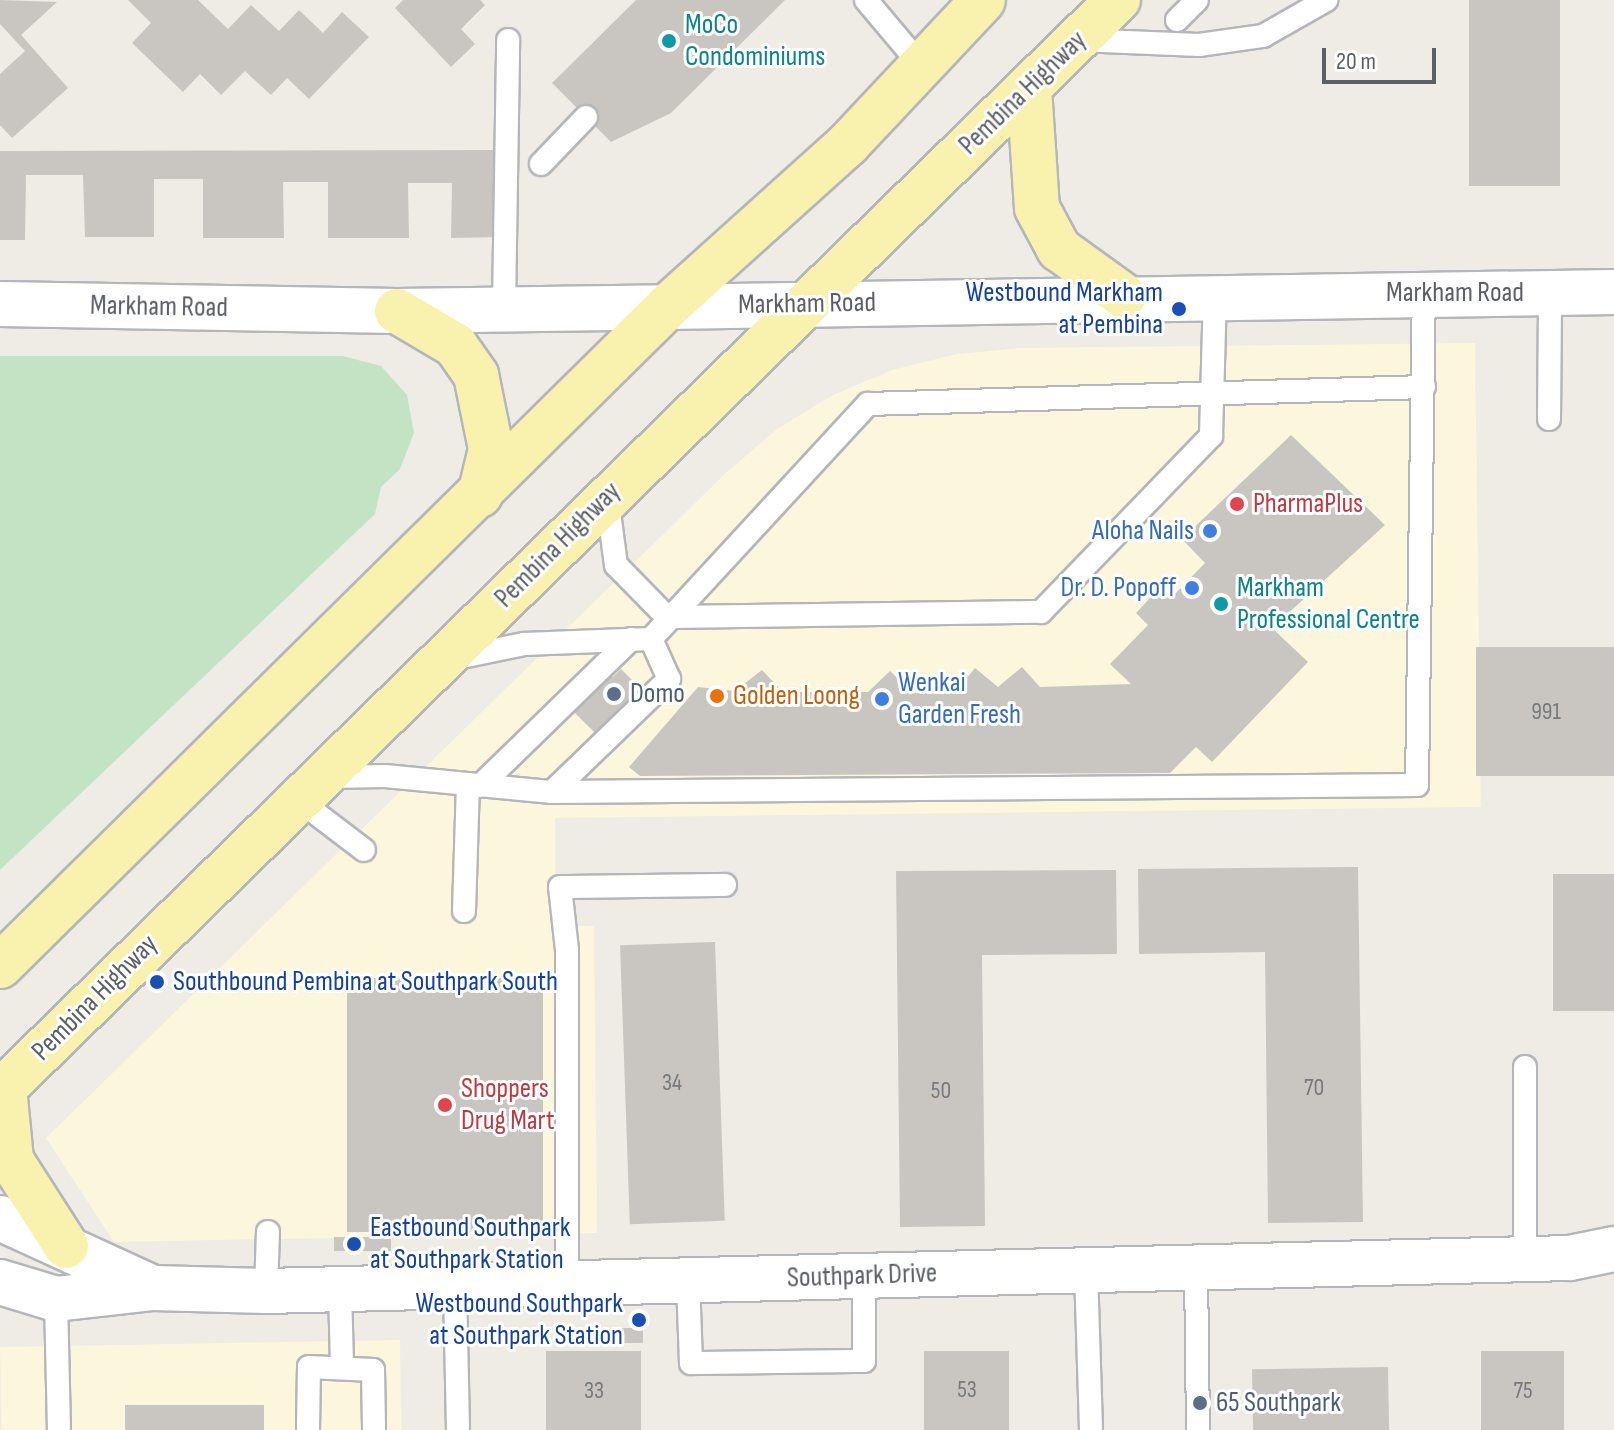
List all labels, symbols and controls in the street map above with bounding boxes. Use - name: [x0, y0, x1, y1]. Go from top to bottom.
- place label: MoCo Condominiums: [685, 8, 825, 74]
- street label: Pembina Highway: [952, 24, 1094, 162]
- marker: MoCo Condominiums: [660, 32, 678, 50]
- scale bar: [1326, 32, 1440, 82]
- text: 20 m: [1336, 47, 1376, 76]
- place label: Westbound Markham at Pembina: [965, 276, 1163, 342]
- street label: Markham Road: [1386, 276, 1524, 310]
- street label: Markham Road: [738, 286, 876, 322]
- street label: Markham Road: [90, 289, 228, 325]
- marker: Westbound Markham at Pembina: [1170, 300, 1188, 318]
- street label: Pembina Highway: [488, 475, 628, 615]
- place label: PharmaPlus: [1253, 487, 1363, 521]
- marker: PharmaPlus: [1228, 495, 1246, 513]
- place label: Aloha Nails: [1092, 514, 1194, 548]
- marker: Aloha Nails: [1201, 522, 1219, 540]
- place label: Dr. D. Popoff: [1061, 571, 1176, 605]
- place label: Markham Professional Centre: [1237, 571, 1420, 637]
- marker: Dr. D. Popoff: [1183, 579, 1201, 597]
- marker: Markham Professional Centre: [1212, 595, 1230, 613]
- place label: Wenkai Garden Fresh: [898, 666, 1021, 732]
- place label: Domo: [630, 677, 685, 711]
- place label: Golden Loong: [733, 679, 860, 713]
- marker: Domo: [605, 685, 623, 703]
- marker: Golden Loong: [708, 687, 726, 705]
- marker: Wenkai Garden Fresh: [873, 690, 891, 708]
- house number: 991: [1531, 698, 1561, 726]
- street label: Pembina Highway: [25, 928, 165, 1068]
- place label: Southbound Pembina at Southpark South: [173, 965, 558, 999]
- marker: Southbound Pembina at Southpark South: [148, 973, 166, 991]
- house number: 34: [662, 1069, 682, 1097]
- place label: Shoppers Drug Mart: [461, 1072, 554, 1138]
- house number: 70: [1304, 1074, 1324, 1102]
- house number: 50: [931, 1077, 951, 1105]
- marker: Shoppers Drug Mart: [436, 1096, 454, 1114]
- place label: Eastbound Southpark at Southpark Station: [370, 1211, 570, 1277]
- marker: Eastbound Southpark at Southpark Station: [345, 1235, 363, 1253]
- street label: Southpark Drive: [786, 1257, 938, 1295]
- place label: Westbound Southpark at Southpark Station: [415, 1287, 623, 1353]
- marker: Westbound Southpark at Southpark Station: [630, 1311, 648, 1329]
- house number: 53: [957, 1376, 977, 1404]
- house number: 33: [584, 1377, 604, 1405]
- house number: 75: [1513, 1377, 1533, 1405]
- place label: 65 Southpark: [1216, 1386, 1341, 1420]
- marker: 65 Southpark: [1191, 1394, 1209, 1412]

